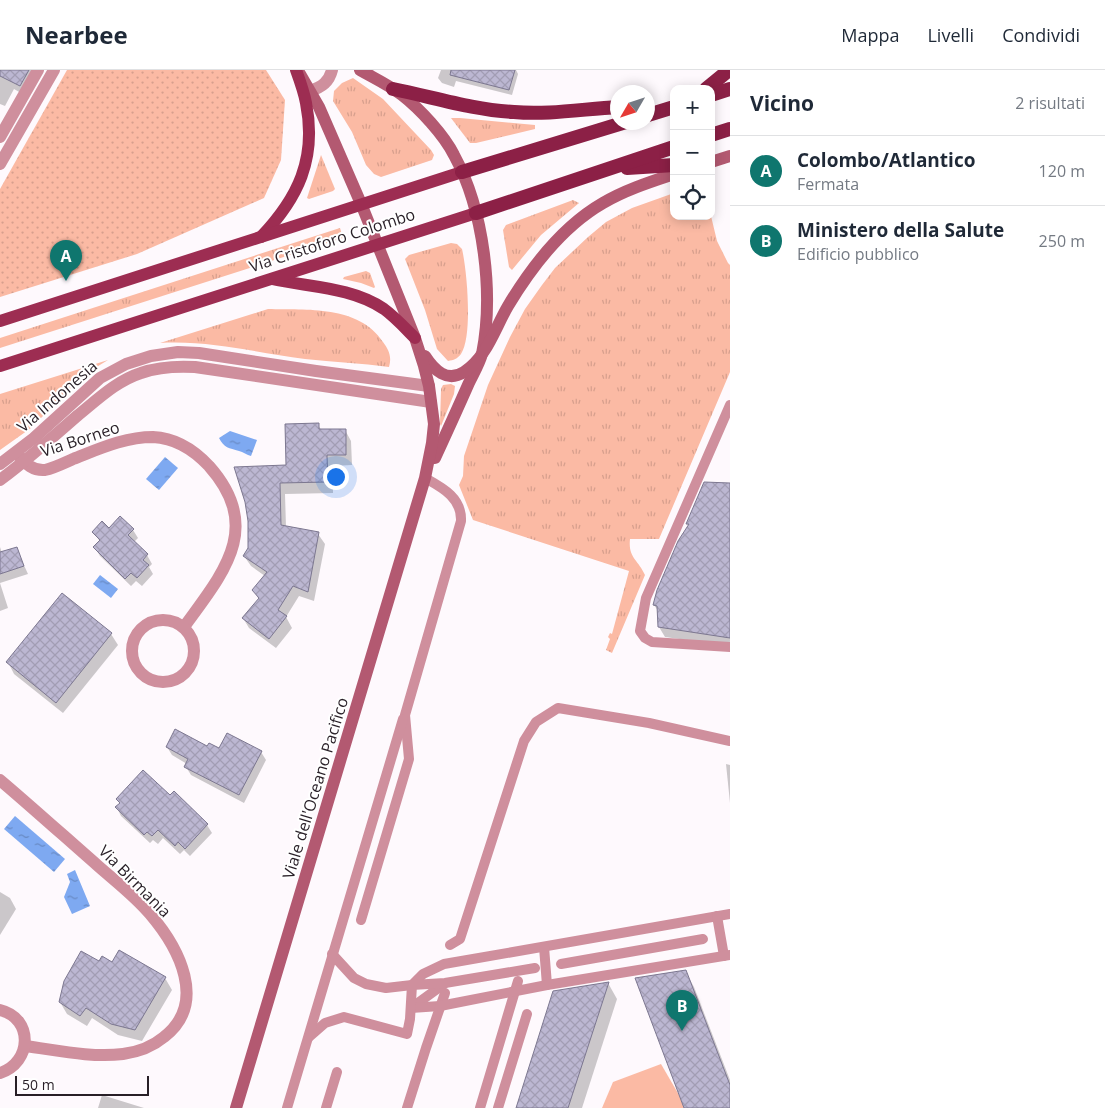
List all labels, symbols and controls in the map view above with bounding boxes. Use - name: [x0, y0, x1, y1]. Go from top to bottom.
- text: Nearbee: [25, 18, 128, 51]
- text: Mappa: [841, 23, 899, 47]
- text: Livelli: [927, 23, 974, 47]
- text: Condividi: [1002, 23, 1080, 47]
- north arrow: [610, 85, 655, 130]
- map controls: [670, 85, 715, 220]
- button: +: [670, 85, 715, 130]
- text: Vicino: [750, 89, 814, 117]
- text: 2 risultati: [1015, 92, 1085, 114]
- button: −: [670, 130, 715, 175]
- text: Colombo/Atlantico: [797, 147, 975, 173]
- text: A: [760, 160, 772, 182]
- text: 120 m: [1039, 160, 1085, 182]
- text: Fermata: [797, 173, 859, 195]
- button: locate: [670, 175, 715, 220]
- street label: Via Cristoforo Colombo: [246, 203, 418, 277]
- text: Ministero della Salute: [797, 217, 1004, 243]
- text: B: [761, 230, 771, 252]
- text: 250 m: [1039, 230, 1085, 252]
- pin: A: [50, 240, 82, 281]
- text: Edificio pubblico: [797, 243, 919, 265]
- street label: Via Indonesia: [12, 355, 102, 437]
- street label: Via Borneo: [38, 416, 122, 462]
- your location: [323, 464, 349, 490]
- street label: Viale dell'Oceano Pacifico: [277, 695, 353, 881]
- street label: Via Birmania: [94, 840, 176, 922]
- pin: B: [666, 990, 698, 1031]
- scale bar: [15, 1073, 149, 1096]
- text: 50 m: [22, 1075, 55, 1094]

